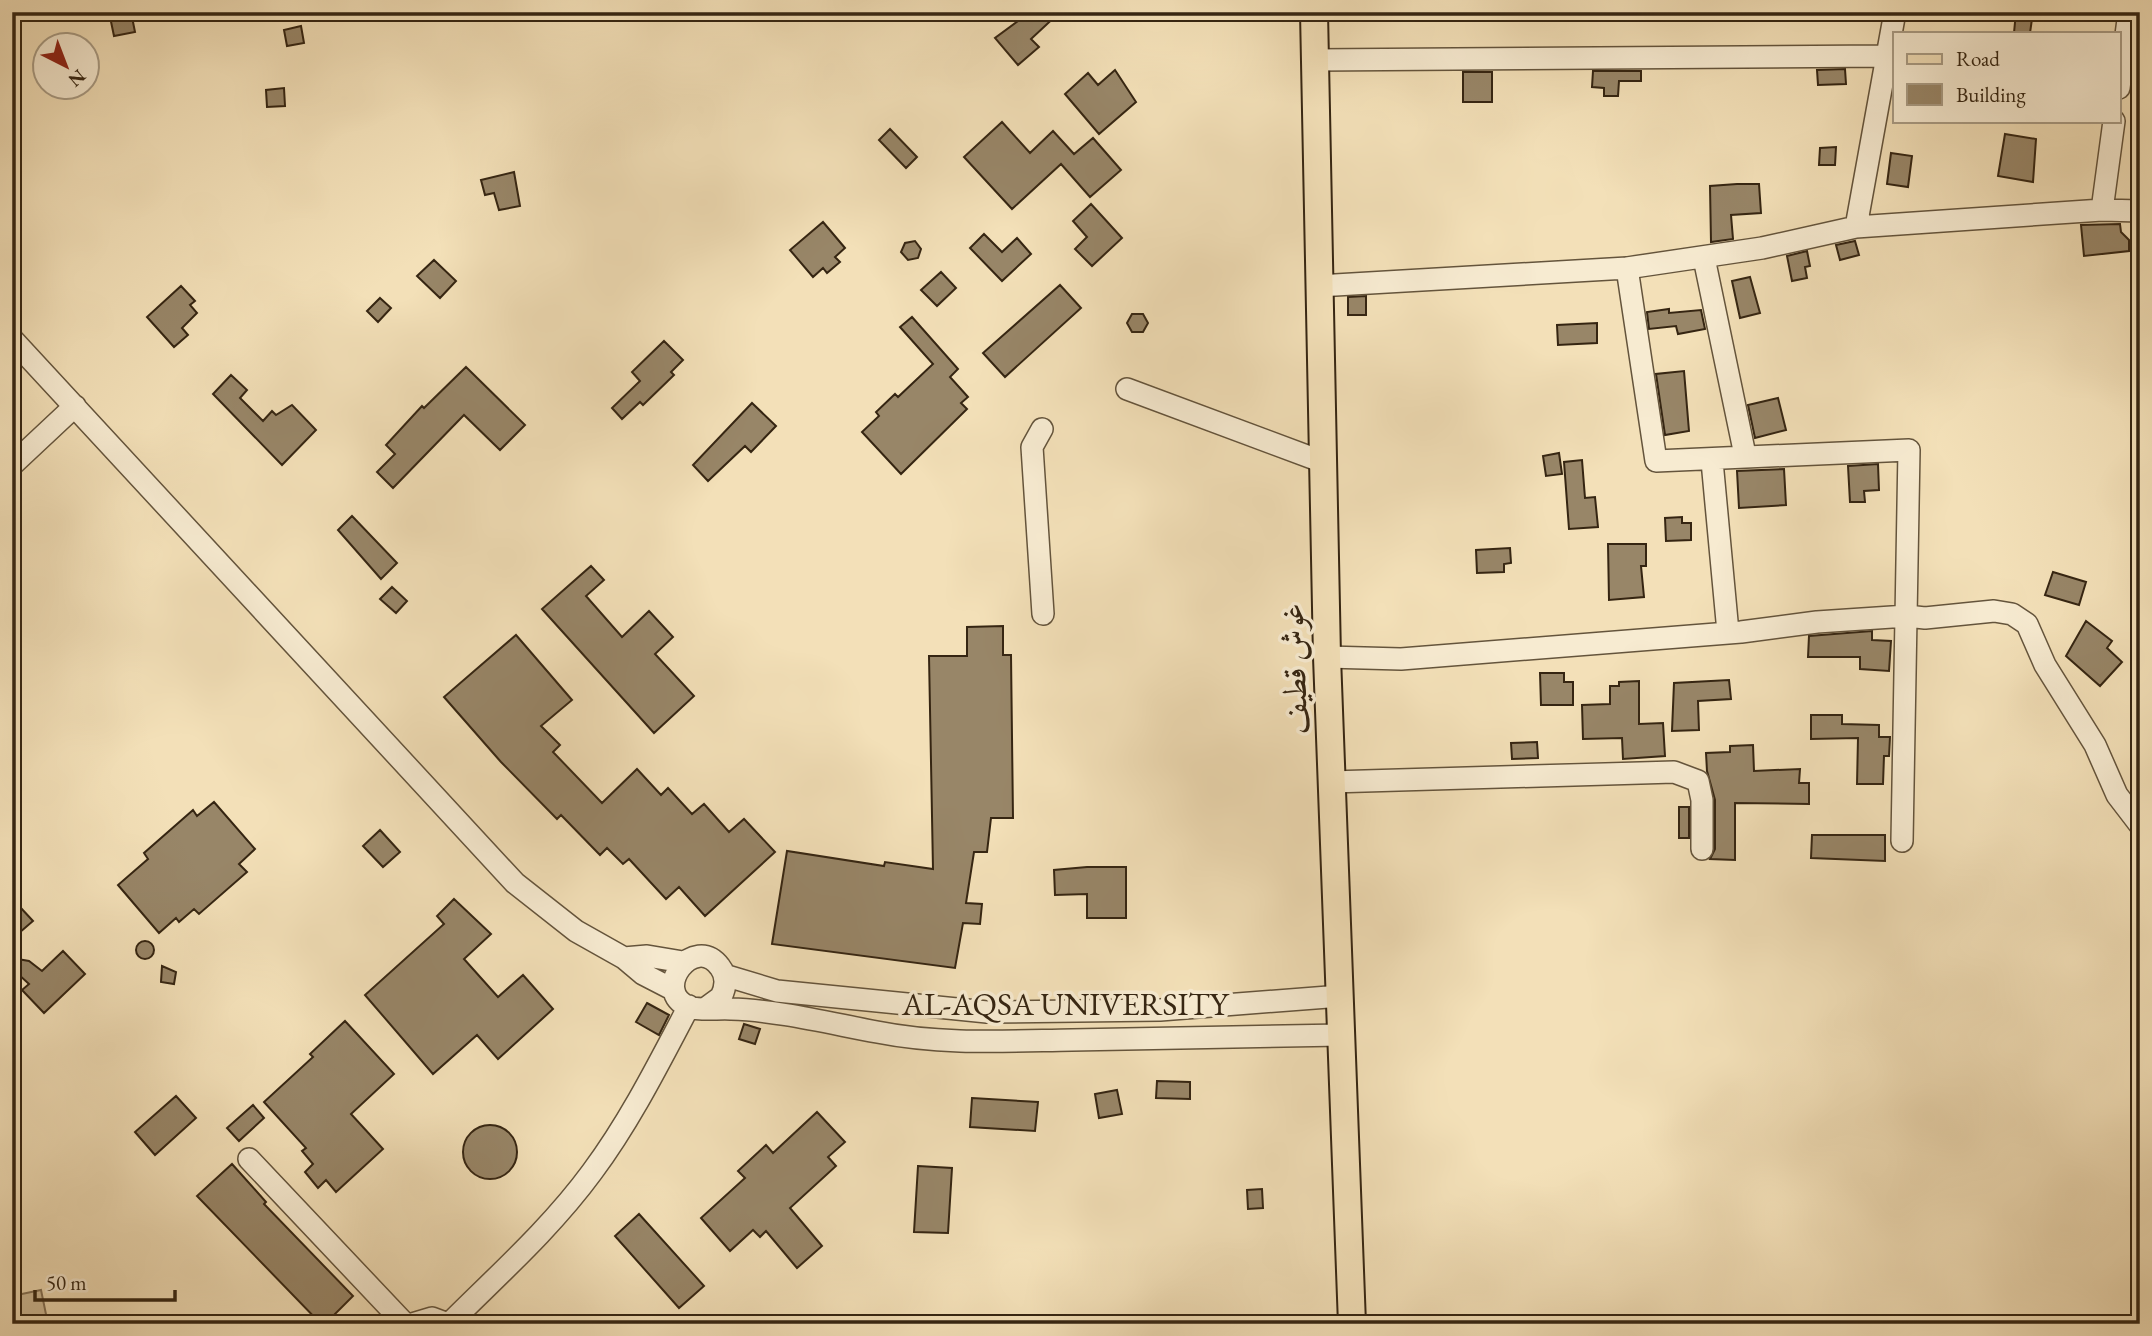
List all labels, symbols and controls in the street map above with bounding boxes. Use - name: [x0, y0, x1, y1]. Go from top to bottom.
- north arrow: [32, 32, 102, 102]
- legend: [1893, 32, 2120, 122]
- text: Road: [1956, 45, 2000, 72]
- text: N: [62, 64, 91, 93]
- text: Building: [1956, 81, 2026, 108]
- street label: غوش قطيف: [1271, 603, 1317, 735]
- street label: AL-AQSA UNIVERSITY: [901, 983, 1230, 1025]
- scale bar: [35, 1259, 175, 1303]
- text: 50 m: [46, 1269, 87, 1296]

